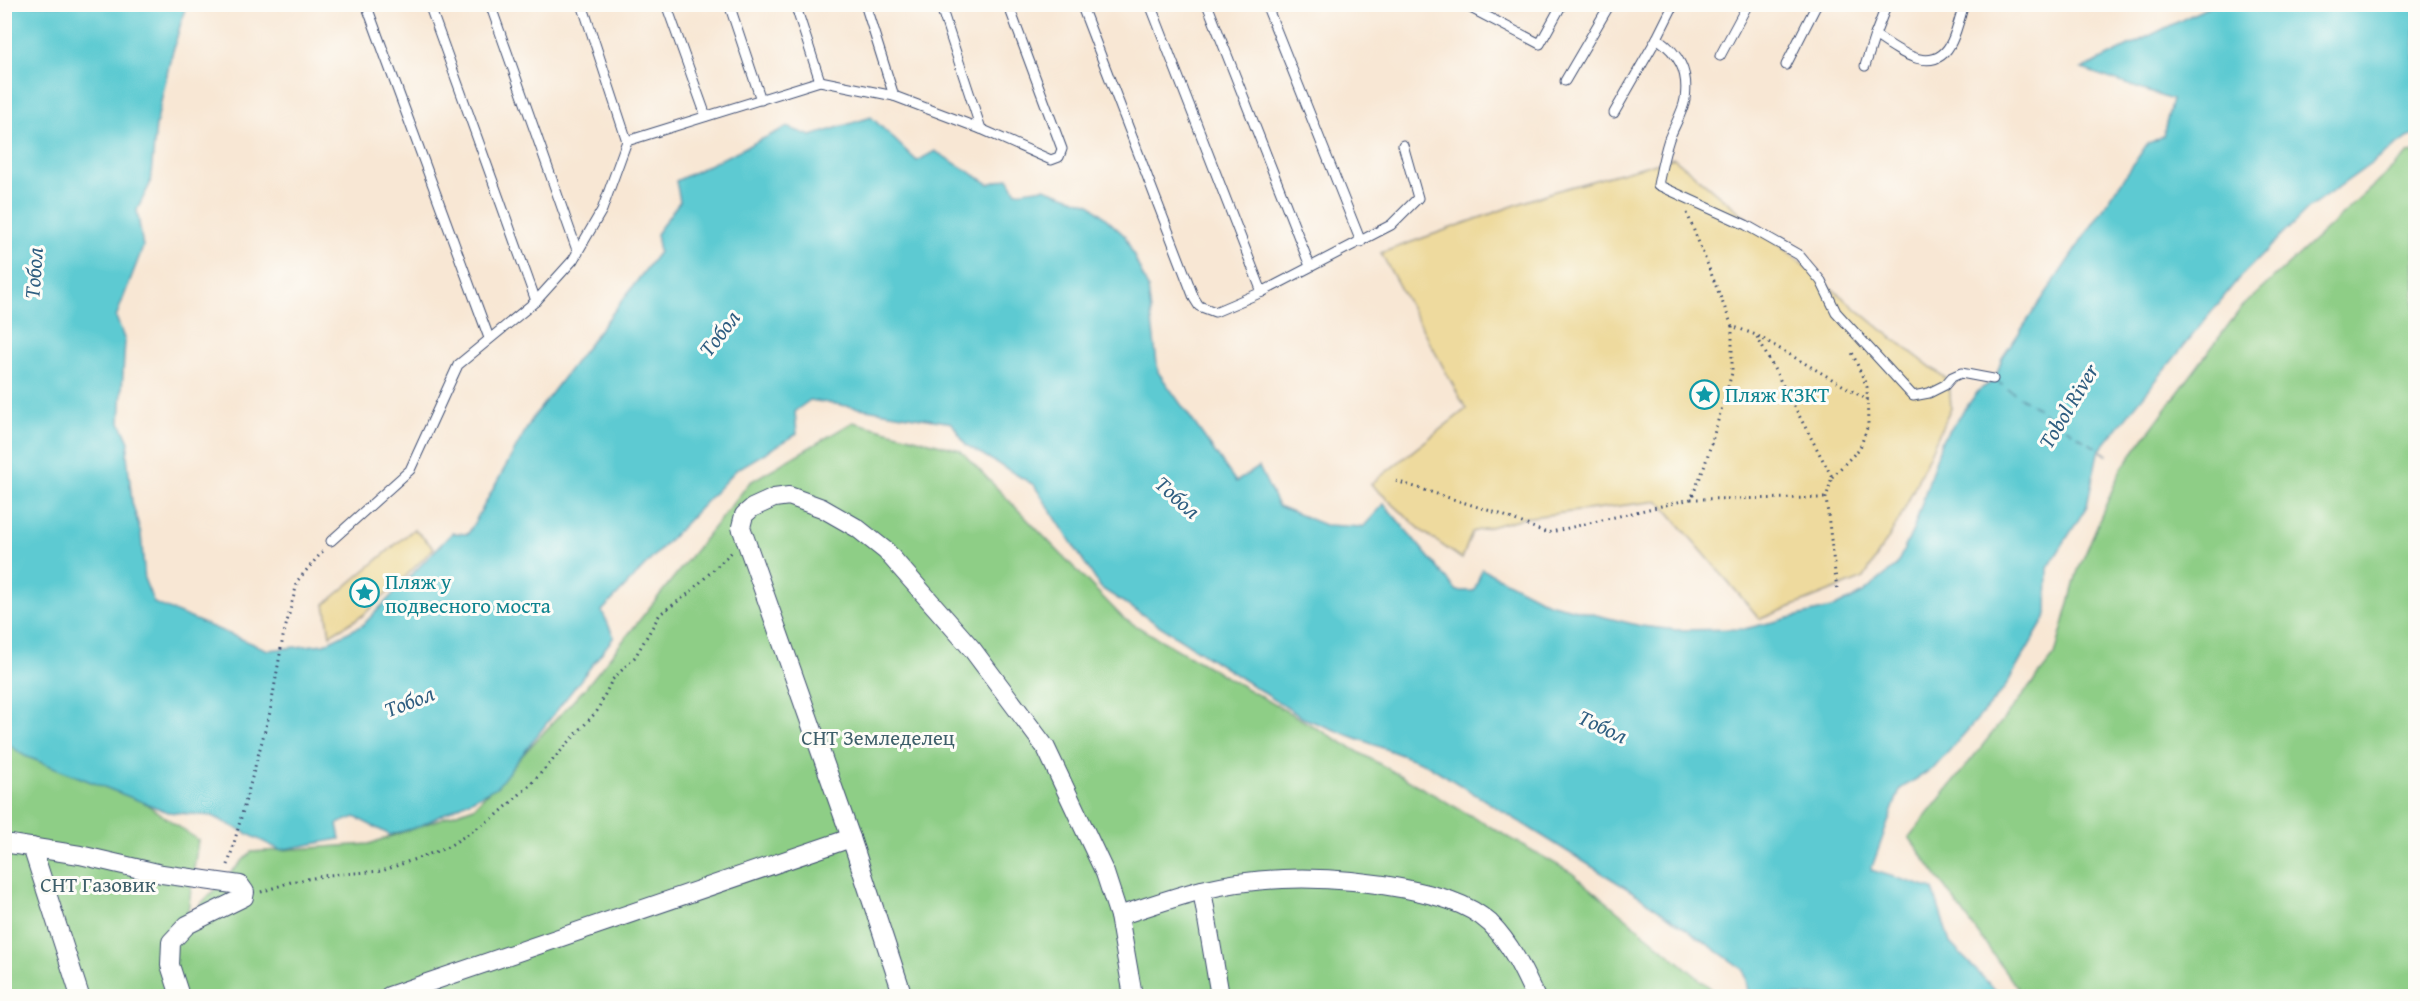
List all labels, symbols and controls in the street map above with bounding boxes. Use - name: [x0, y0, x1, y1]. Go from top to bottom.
- water label: Тобол: [15, 246, 51, 300]
- water label: Тобол: [691, 302, 748, 363]
- water label: Tobol River: [2030, 357, 2106, 455]
- place icon: Пляж КЗКТ: [1688, 378, 1720, 410]
- place label: Пляж КЗКТ: [1725, 379, 1829, 410]
- water label: Тобол: [1148, 468, 1208, 526]
- place label: Пляж у подвесного моста: [385, 566, 551, 621]
- place icon: Пляж у подвесного моста: [348, 577, 380, 609]
- water label: Тобол: [379, 677, 439, 725]
- water label: Тобол: [1573, 701, 1634, 752]
- park label: СНТ Земледелец: [801, 722, 955, 753]
- park label: СНТ Газовик: [40, 869, 156, 900]

